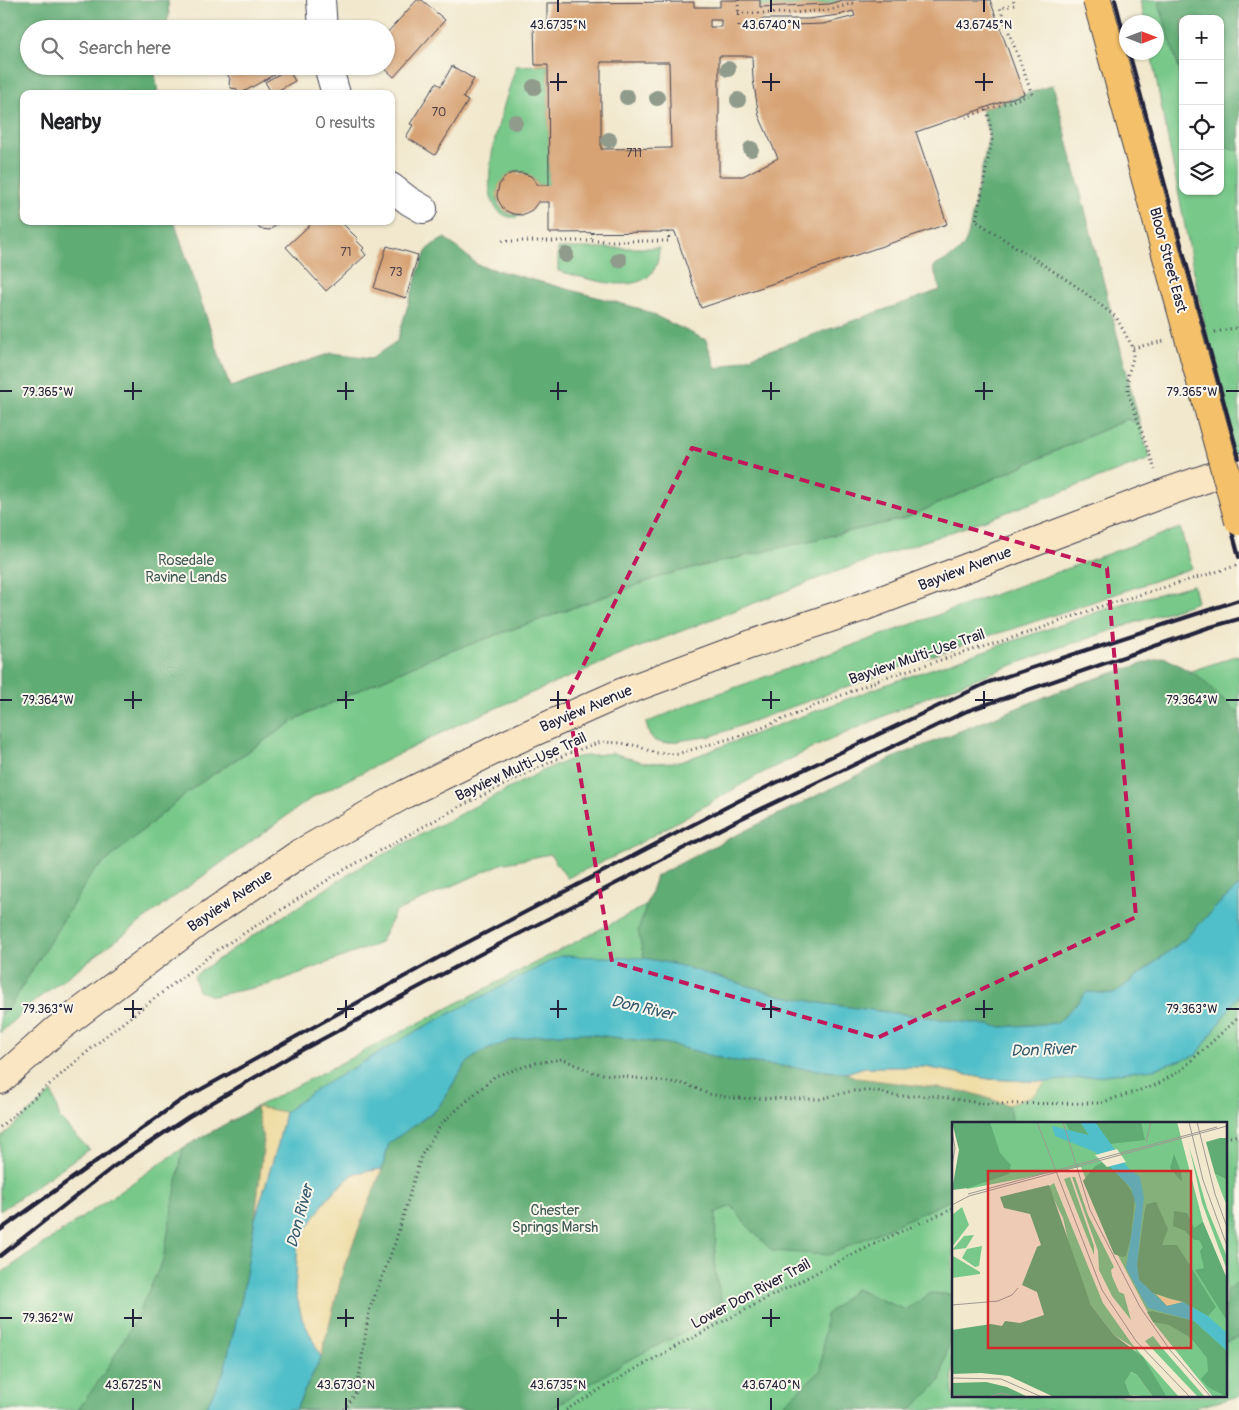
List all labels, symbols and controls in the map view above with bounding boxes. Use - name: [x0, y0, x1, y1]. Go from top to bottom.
- north arrow: [1119, 15, 1164, 60]
- map controls: [1179, 15, 1224, 195]
- button: +: [1179, 15, 1224, 60]
- text: 43.6735°N: [530, 18, 586, 33]
- text: 43.6740°N: [742, 18, 800, 33]
- text: 43.6745°N: [956, 18, 1012, 33]
- search box: [20, 20, 395, 75]
- icon: search: [38, 34, 66, 62]
- text: Search here: [78, 36, 171, 60]
- button: −: [1179, 60, 1224, 105]
- house number: 70: [432, 105, 446, 120]
- button: locate: [1179, 105, 1224, 150]
- text: Nearby: [40, 109, 101, 136]
- text: 0 results: [315, 113, 375, 133]
- house number: 711: [626, 146, 642, 161]
- button: layers: [1179, 150, 1224, 195]
- street label: Bloor Street East: [1145, 205, 1191, 316]
- house number: 71: [340, 245, 352, 260]
- house number: 73: [389, 265, 403, 280]
- text: 79.365°W: [23, 385, 73, 400]
- text: 79.365°W: [1167, 385, 1217, 400]
- street label: Bayview Avenue: [916, 542, 1015, 595]
- park label: Rosedale Ravine Lands: [145, 551, 227, 587]
- street label: Bayview Multi-Use Trail: [846, 625, 988, 689]
- street label: Bayview Avenue: [537, 681, 635, 737]
- text: 79.364°W: [22, 693, 74, 708]
- text: 79.364°W: [1166, 693, 1218, 708]
- street label: Bayview Multi-Use Trail: [452, 728, 590, 806]
- street label: Bayview Avenue: [184, 865, 277, 936]
- water label: Don River: [609, 991, 679, 1025]
- text: 79.363°W: [22, 1002, 74, 1017]
- text: 79.363°W: [1166, 1002, 1218, 1017]
- water label: Don River: [1010, 1039, 1078, 1061]
- inset map: [952, 1122, 1226, 1398]
- water label: Don River: [282, 1180, 319, 1250]
- park label: Chester Springs Marsh: [512, 1201, 598, 1237]
- street label: Lower Don River Trail: [688, 1254, 814, 1334]
- text: 79.362°W: [22, 1311, 74, 1326]
- text: 43.6725°N: [105, 1378, 161, 1393]
- text: 43.6730°N: [317, 1378, 375, 1393]
- text: 43.6735°N: [530, 1378, 586, 1393]
- text: 43.6740°N: [742, 1378, 800, 1393]

